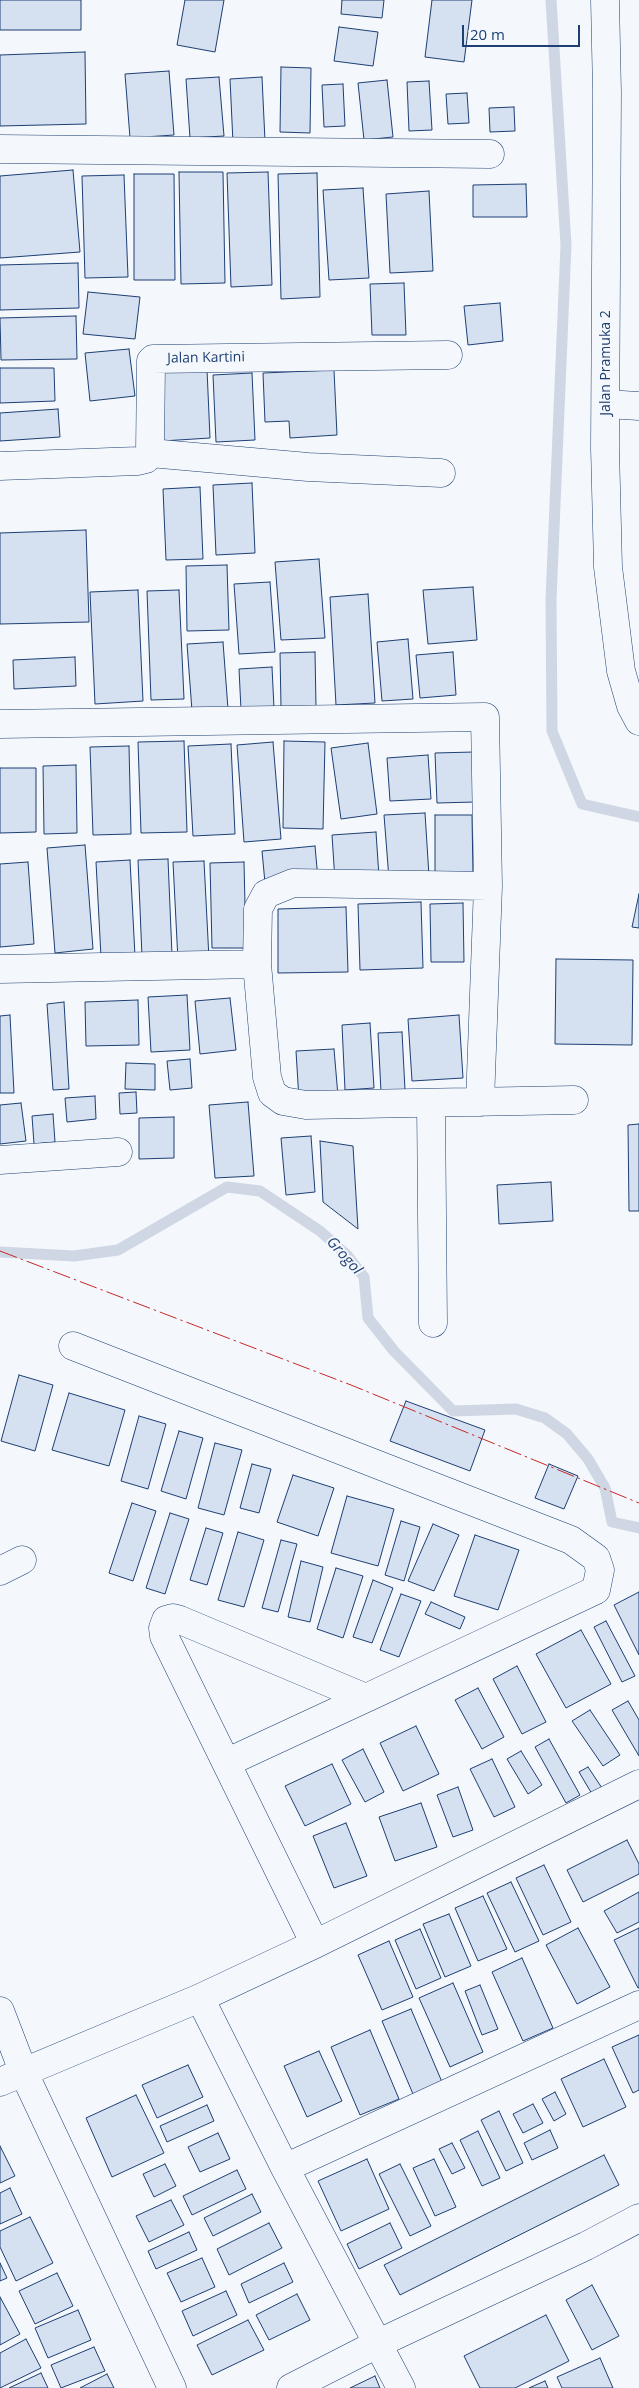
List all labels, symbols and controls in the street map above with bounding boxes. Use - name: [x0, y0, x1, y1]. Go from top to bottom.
- scale bar: [464, 15, 582, 47]
- text: 20 m: [470, 24, 505, 44]
- street label: Jalan Pramuka 2: [598, 310, 614, 416]
- street label: Jalan Kartini: [167, 349, 245, 367]
- water label: Grogol: [322, 1233, 366, 1279]

